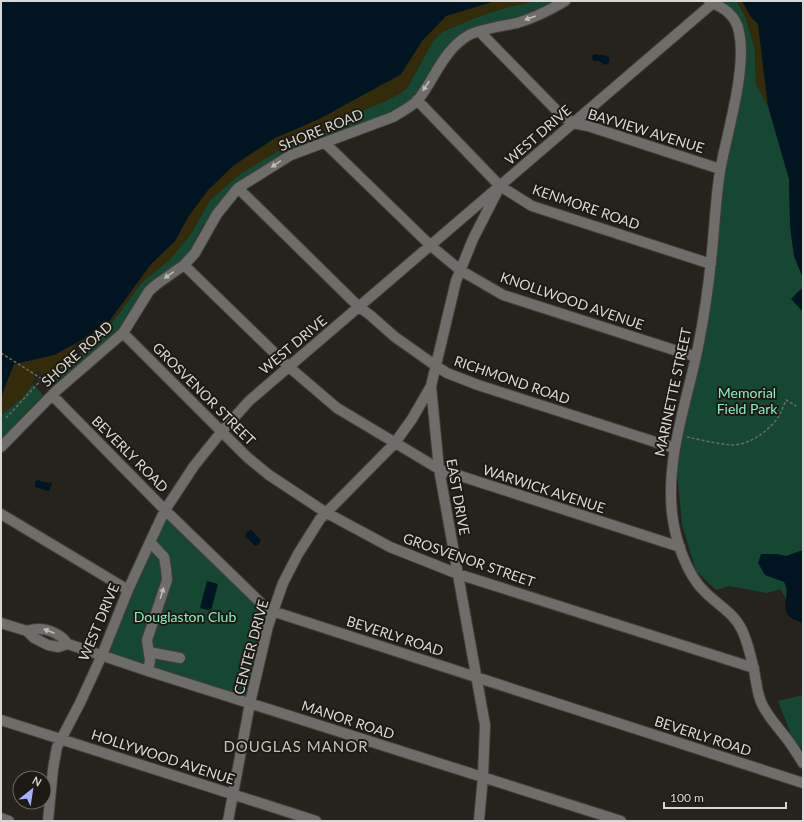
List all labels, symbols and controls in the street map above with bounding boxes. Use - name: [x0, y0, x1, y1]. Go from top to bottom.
- one-way arrow: [523, 16, 535, 22]
- one-way arrow: [422, 81, 430, 91]
- street label: WEST DRIVE: [501, 101, 574, 168]
- street label: SHORE ROAD: [276, 105, 366, 154]
- street label: BAYVIEW AVENUE: [586, 105, 706, 156]
- one-way arrow: [271, 160, 282, 167]
- street label: KENMORE ROAD: [530, 180, 642, 233]
- street label: KNOLLWOOD AVENUE: [498, 268, 646, 333]
- one-way arrow: [164, 271, 174, 279]
- street label: WEST DRIVE: [256, 312, 330, 378]
- street label: SHORE ROAD: [38, 317, 116, 390]
- street label: MARINETTE STREET: [651, 325, 695, 458]
- street label: GROSVENOR STREET: [149, 339, 260, 449]
- street label: RICHMOND ROAD: [452, 352, 572, 407]
- park label: Memorial Field Park: [717, 384, 778, 417]
- street label: BEVERLY ROAD: [89, 412, 172, 495]
- street label: EAST DRIVE: [443, 457, 474, 537]
- street label: WARWICK AVENUE: [481, 461, 607, 516]
- street label: GROSVENOR STREET: [401, 529, 538, 590]
- street label: WEST DRIVE: [75, 581, 122, 663]
- one-way arrow: [159, 586, 165, 598]
- street label: CENTER DRIVE: [230, 597, 271, 696]
- park label: Douglaston Club: [134, 608, 236, 625]
- street label: BEVERLY ROAD: [345, 612, 446, 659]
- one-way arrow: [43, 628, 55, 635]
- street label: MANOR ROAD: [300, 697, 397, 743]
- street label: BEVERLY ROAD: [653, 712, 754, 759]
- street label: HOLLYWOOD AVENUE: [89, 725, 237, 788]
- district label: DOUGLAS MANOR: [223, 737, 369, 755]
- north arrow: [12, 770, 52, 810]
- text: N: [30, 773, 44, 789]
- scale bar: [664, 784, 786, 810]
- text: 100 m: [670, 790, 704, 805]

